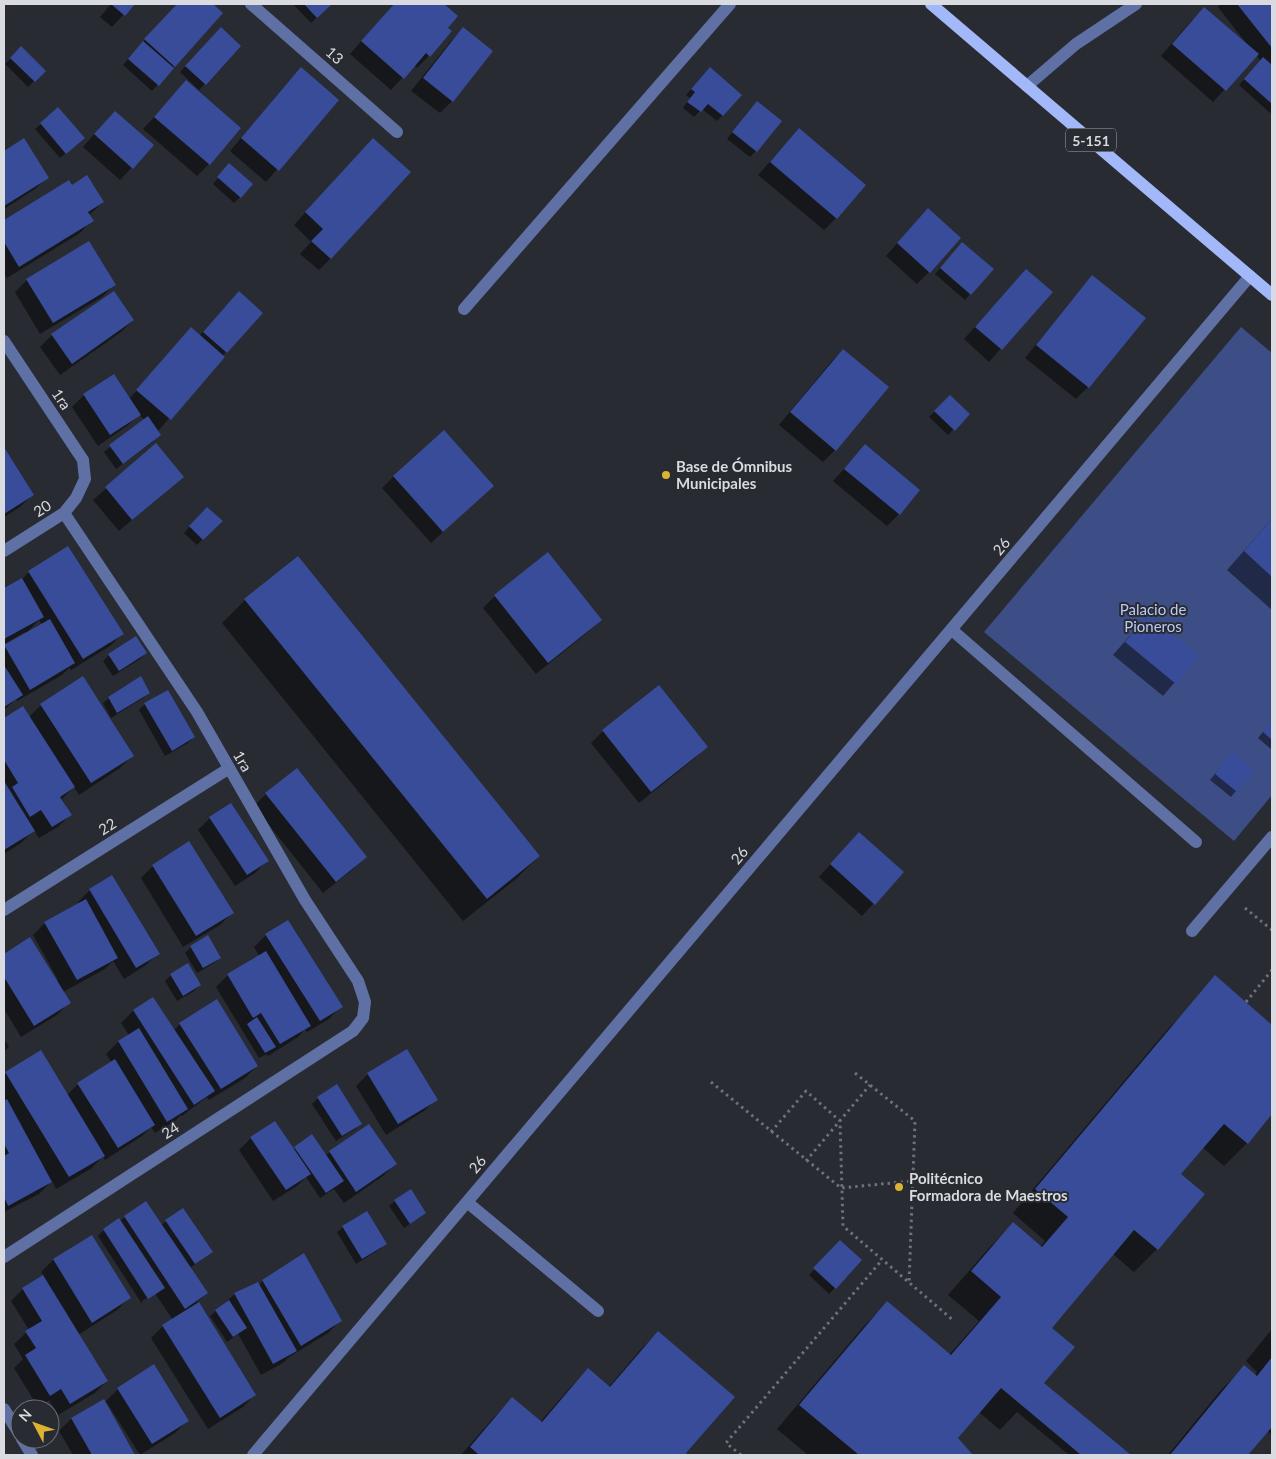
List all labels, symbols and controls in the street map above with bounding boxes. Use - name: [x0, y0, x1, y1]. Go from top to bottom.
- street label: 13: [323, 42, 347, 68]
- road number: 5-151: [1066, 128, 1116, 152]
- street label: 1ra: [49, 385, 75, 413]
- place label: Base de Ómnibus Municipales: [676, 457, 793, 492]
- marker: Base de Ómnibus Municipales: [660, 469, 672, 481]
- street label: 20: [30, 496, 54, 520]
- street label: 26: [989, 533, 1014, 558]
- park label: Palacio de Pioneros: [1120, 600, 1186, 635]
- street label: 1ra: [230, 747, 256, 775]
- street label: 22: [95, 814, 119, 838]
- street label: 26: [727, 842, 752, 867]
- street label: 24: [158, 1118, 182, 1142]
- street label: 26: [465, 1151, 490, 1176]
- place label: Politécnico Formadora de Maestros: [909, 1169, 1068, 1204]
- marker: Politécnico Formadora de Maestros: [893, 1181, 905, 1193]
- north arrow: [10, 1399, 60, 1449]
- text: N: [15, 1405, 35, 1425]

